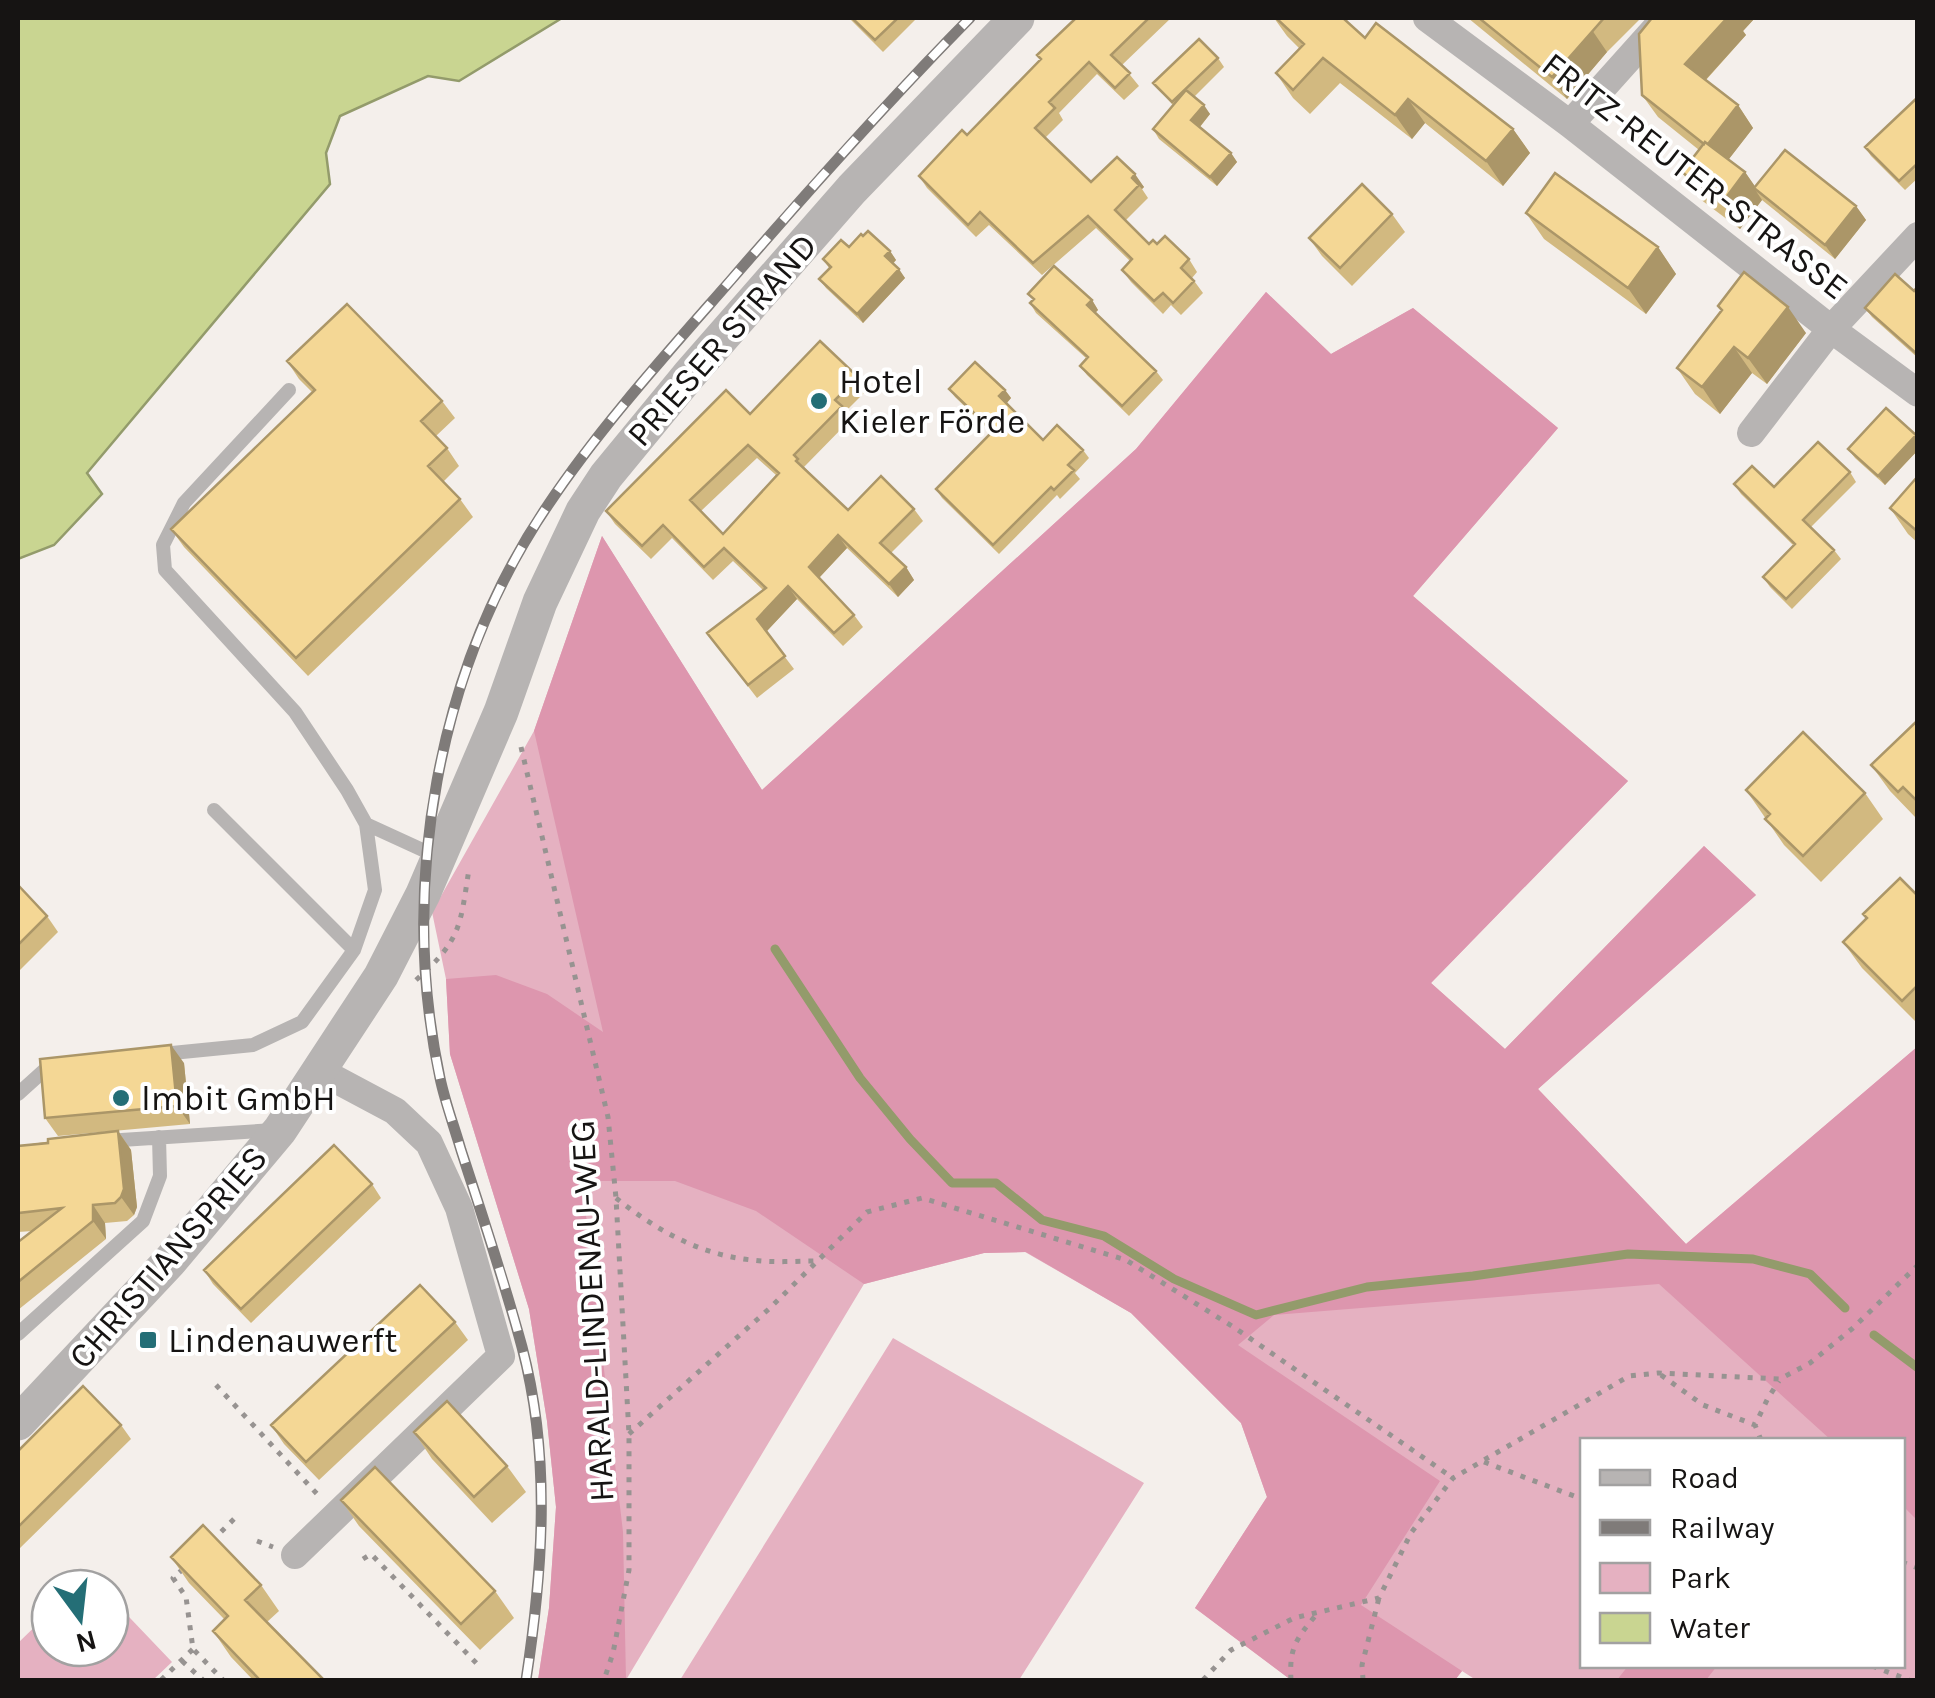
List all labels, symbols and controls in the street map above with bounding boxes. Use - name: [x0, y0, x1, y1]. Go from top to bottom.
- street label: FRITZ-REUTER-STRASSE: [1534, 44, 1856, 308]
- street label: PRIESER STRAND: [619, 225, 825, 455]
- place label: Hotel Kieler Förde: [839, 361, 1025, 442]
- marker: Hotel Kieler Förde: [808, 390, 830, 412]
- place label: lmbit GmbH: [141, 1078, 336, 1119]
- marker: lmbit GmbH: [110, 1087, 132, 1109]
- street label: HARALD-LINDENAU-WEG: [562, 1119, 622, 1503]
- street label: CHRISTIANSPRIES: [60, 1137, 276, 1377]
- place label: Lindenauwerft: [168, 1320, 397, 1361]
- marker: Lindenauwerft: [137, 1329, 159, 1351]
- legend: [1580, 1438, 1905, 1668]
- text: Road: [1670, 1460, 1739, 1496]
- text: Railway: [1670, 1510, 1774, 1546]
- text: Park: [1670, 1560, 1731, 1596]
- north arrow: [30, 1568, 130, 1668]
- text: Water: [1670, 1610, 1750, 1646]
- text: N: [72, 1623, 100, 1660]

